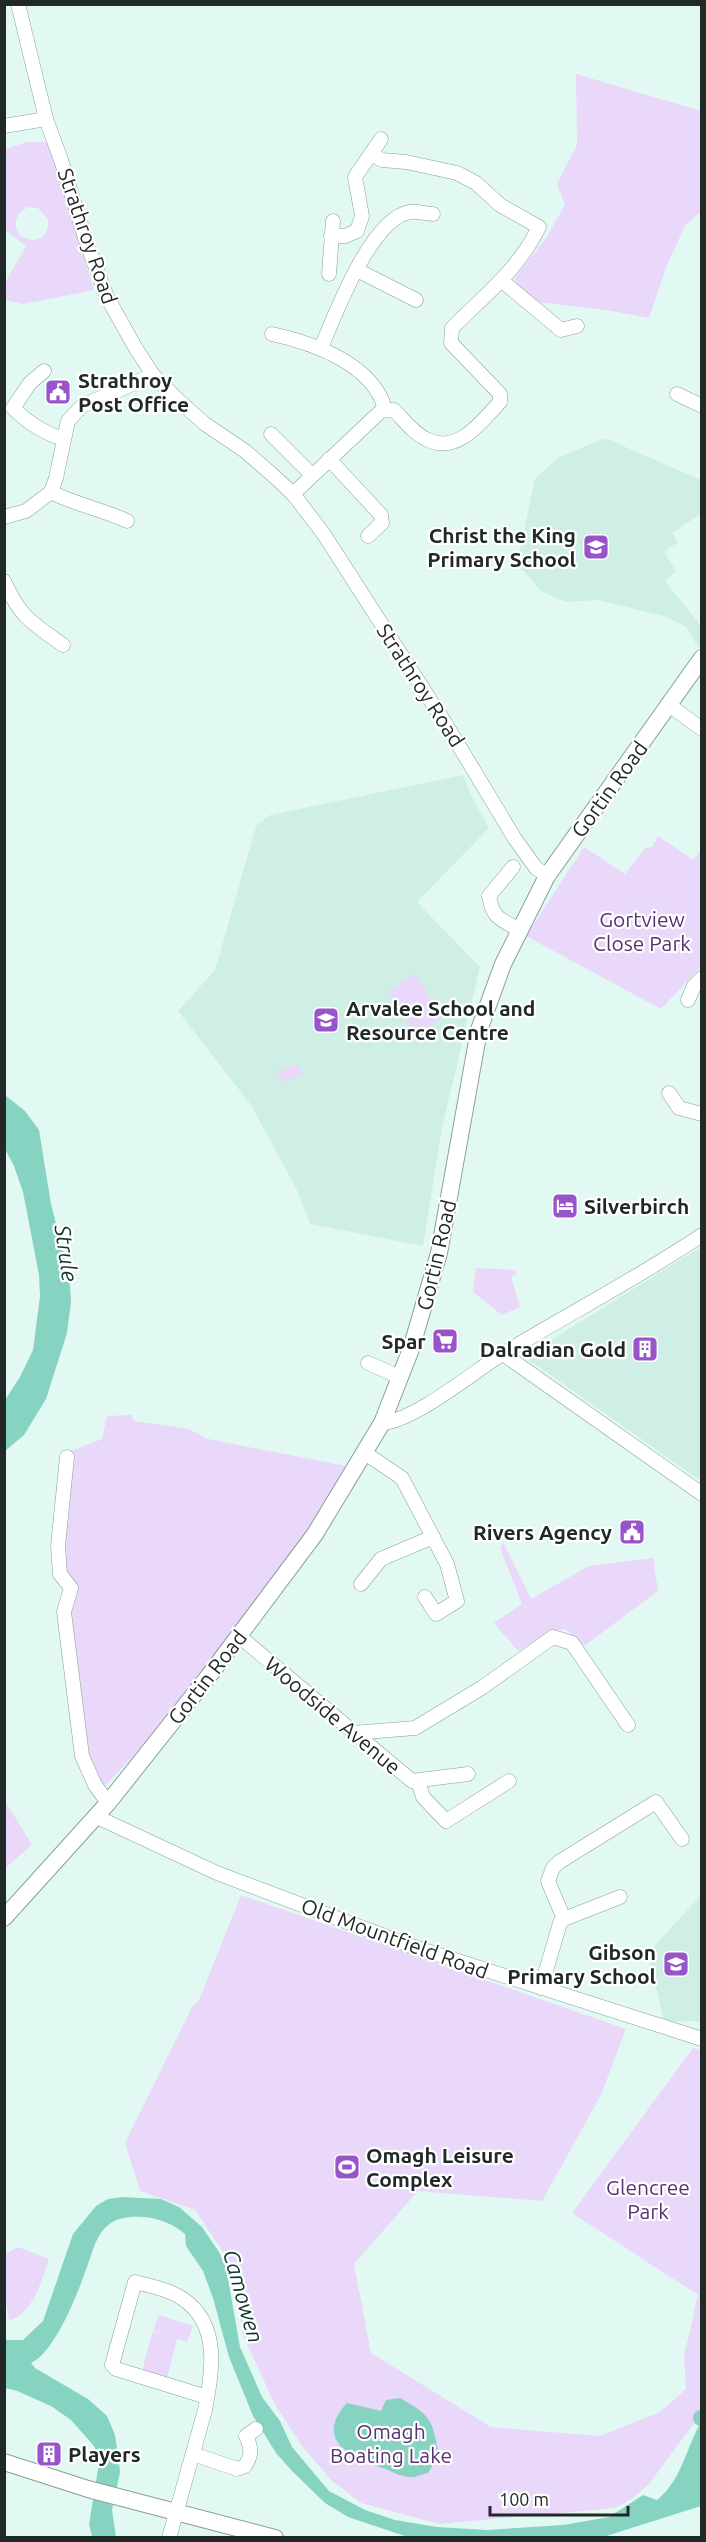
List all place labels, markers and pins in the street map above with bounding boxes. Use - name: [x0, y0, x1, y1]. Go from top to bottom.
- place label: Strathroy Post Office: [78, 368, 189, 416]
- public building icon: Strathroy Post Office: [43, 377, 73, 407]
- place label: Christ the King Primary School: [427, 523, 576, 571]
- school or university icon: Christ the King Primary School: [581, 532, 611, 562]
- place label: Arvalee School and Resource Centre: [346, 996, 535, 1044]
- school or university icon: Arvalee School and Resource Centre: [311, 1005, 341, 1035]
- hotel icon: Silverbirch: [550, 1191, 580, 1221]
- place label: Silverbirch: [584, 1194, 689, 1218]
- supermarket icon: Spar: [430, 1326, 460, 1356]
- place label: Spar: [381, 1329, 426, 1353]
- building icon: Dalradian Gold: [630, 1334, 660, 1364]
- place label: Dalradian Gold: [480, 1337, 626, 1361]
- public building icon: Rivers Agency: [617, 1517, 647, 1547]
- place label: Rivers Agency: [473, 1520, 612, 1544]
- place label: Gibson Primary School: [507, 1940, 656, 1988]
- school or university icon: Gibson Primary School: [661, 1949, 691, 1979]
- place label: Omagh Leisure Complex: [366, 2143, 514, 2191]
- sports icon: Omagh Leisure Complex: [332, 2152, 362, 2182]
- building icon: Players: [34, 2439, 64, 2469]
- place label: Players: [68, 2442, 141, 2466]

